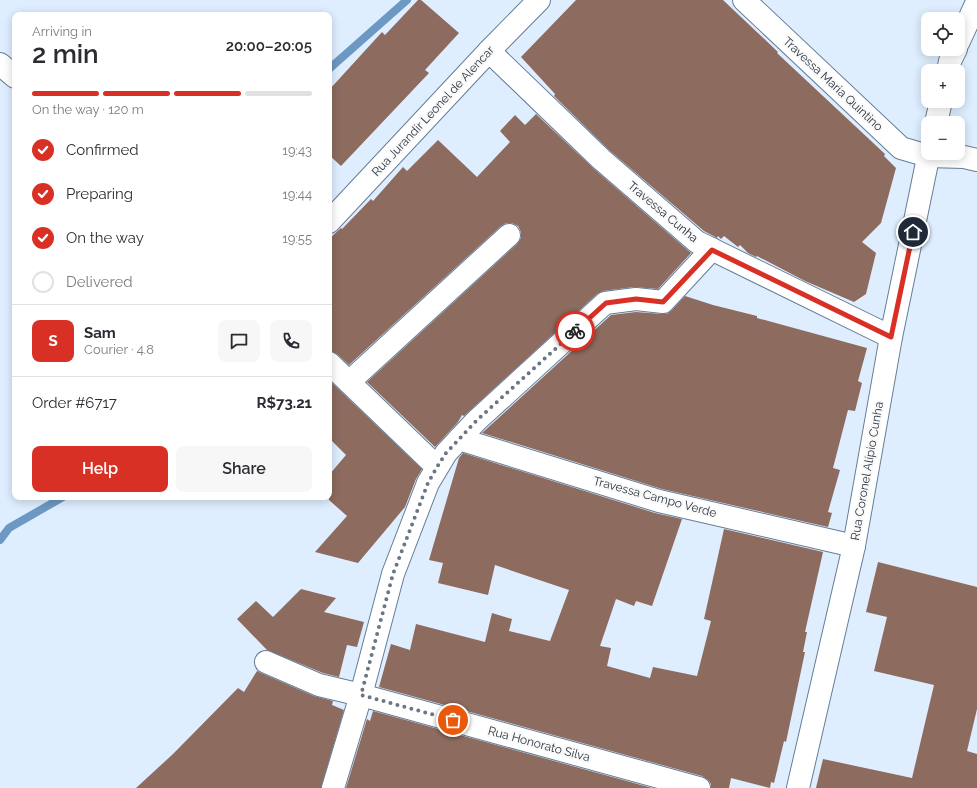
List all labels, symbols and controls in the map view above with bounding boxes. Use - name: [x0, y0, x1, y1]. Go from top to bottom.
- map controls: [921, 12, 965, 160]
- button: locate: [921, 12, 965, 56]
- text: Arriving in: [32, 24, 92, 39]
- street label: Travessa Maria Quintino: [780, 34, 886, 134]
- text: 20:00–20:05: [226, 37, 312, 55]
- text: 2 min: [32, 39, 99, 69]
- street label: Rua Jurandir Leonel de Alencar: [369, 42, 498, 179]
- button: +: [921, 64, 965, 108]
- text: On the way · 120 m: [32, 102, 144, 117]
- button: −: [921, 116, 965, 160]
- icon: check: [32, 139, 54, 161]
- text: Confirmed: [66, 141, 139, 159]
- text: 19:43: [282, 143, 312, 158]
- street label: Travessa Cunha: [625, 179, 701, 245]
- icon: check: [32, 183, 54, 205]
- text: Preparing: [66, 185, 133, 203]
- text: 19:44: [282, 187, 312, 202]
- pin: [896, 215, 930, 249]
- icon: home: [902, 221, 924, 243]
- icon: check: [32, 227, 54, 249]
- text: On the way: [66, 229, 144, 247]
- text: 19:55: [282, 231, 312, 246]
- text: Delivered: [66, 273, 133, 291]
- courier: [555, 311, 595, 351]
- button: chat: [218, 320, 260, 362]
- button: phone: [270, 320, 312, 362]
- icon: bike: [564, 320, 586, 342]
- text: Sam: [84, 324, 116, 342]
- text: S: [48, 332, 58, 350]
- text: Courier · 4.8: [84, 342, 154, 357]
- text: Order #6717: [32, 394, 117, 412]
- text: R$73.21: [256, 394, 312, 412]
- street label: Rua Coronel Alípio Cunha: [848, 400, 886, 542]
- button: Help: [32, 446, 168, 492]
- button: Share: [176, 446, 312, 492]
- street label: Travessa Campo Verde: [592, 474, 718, 520]
- pin: [436, 703, 470, 737]
- icon: bag: [442, 709, 464, 731]
- street label: Rua Honorato Silva: [486, 724, 592, 764]

